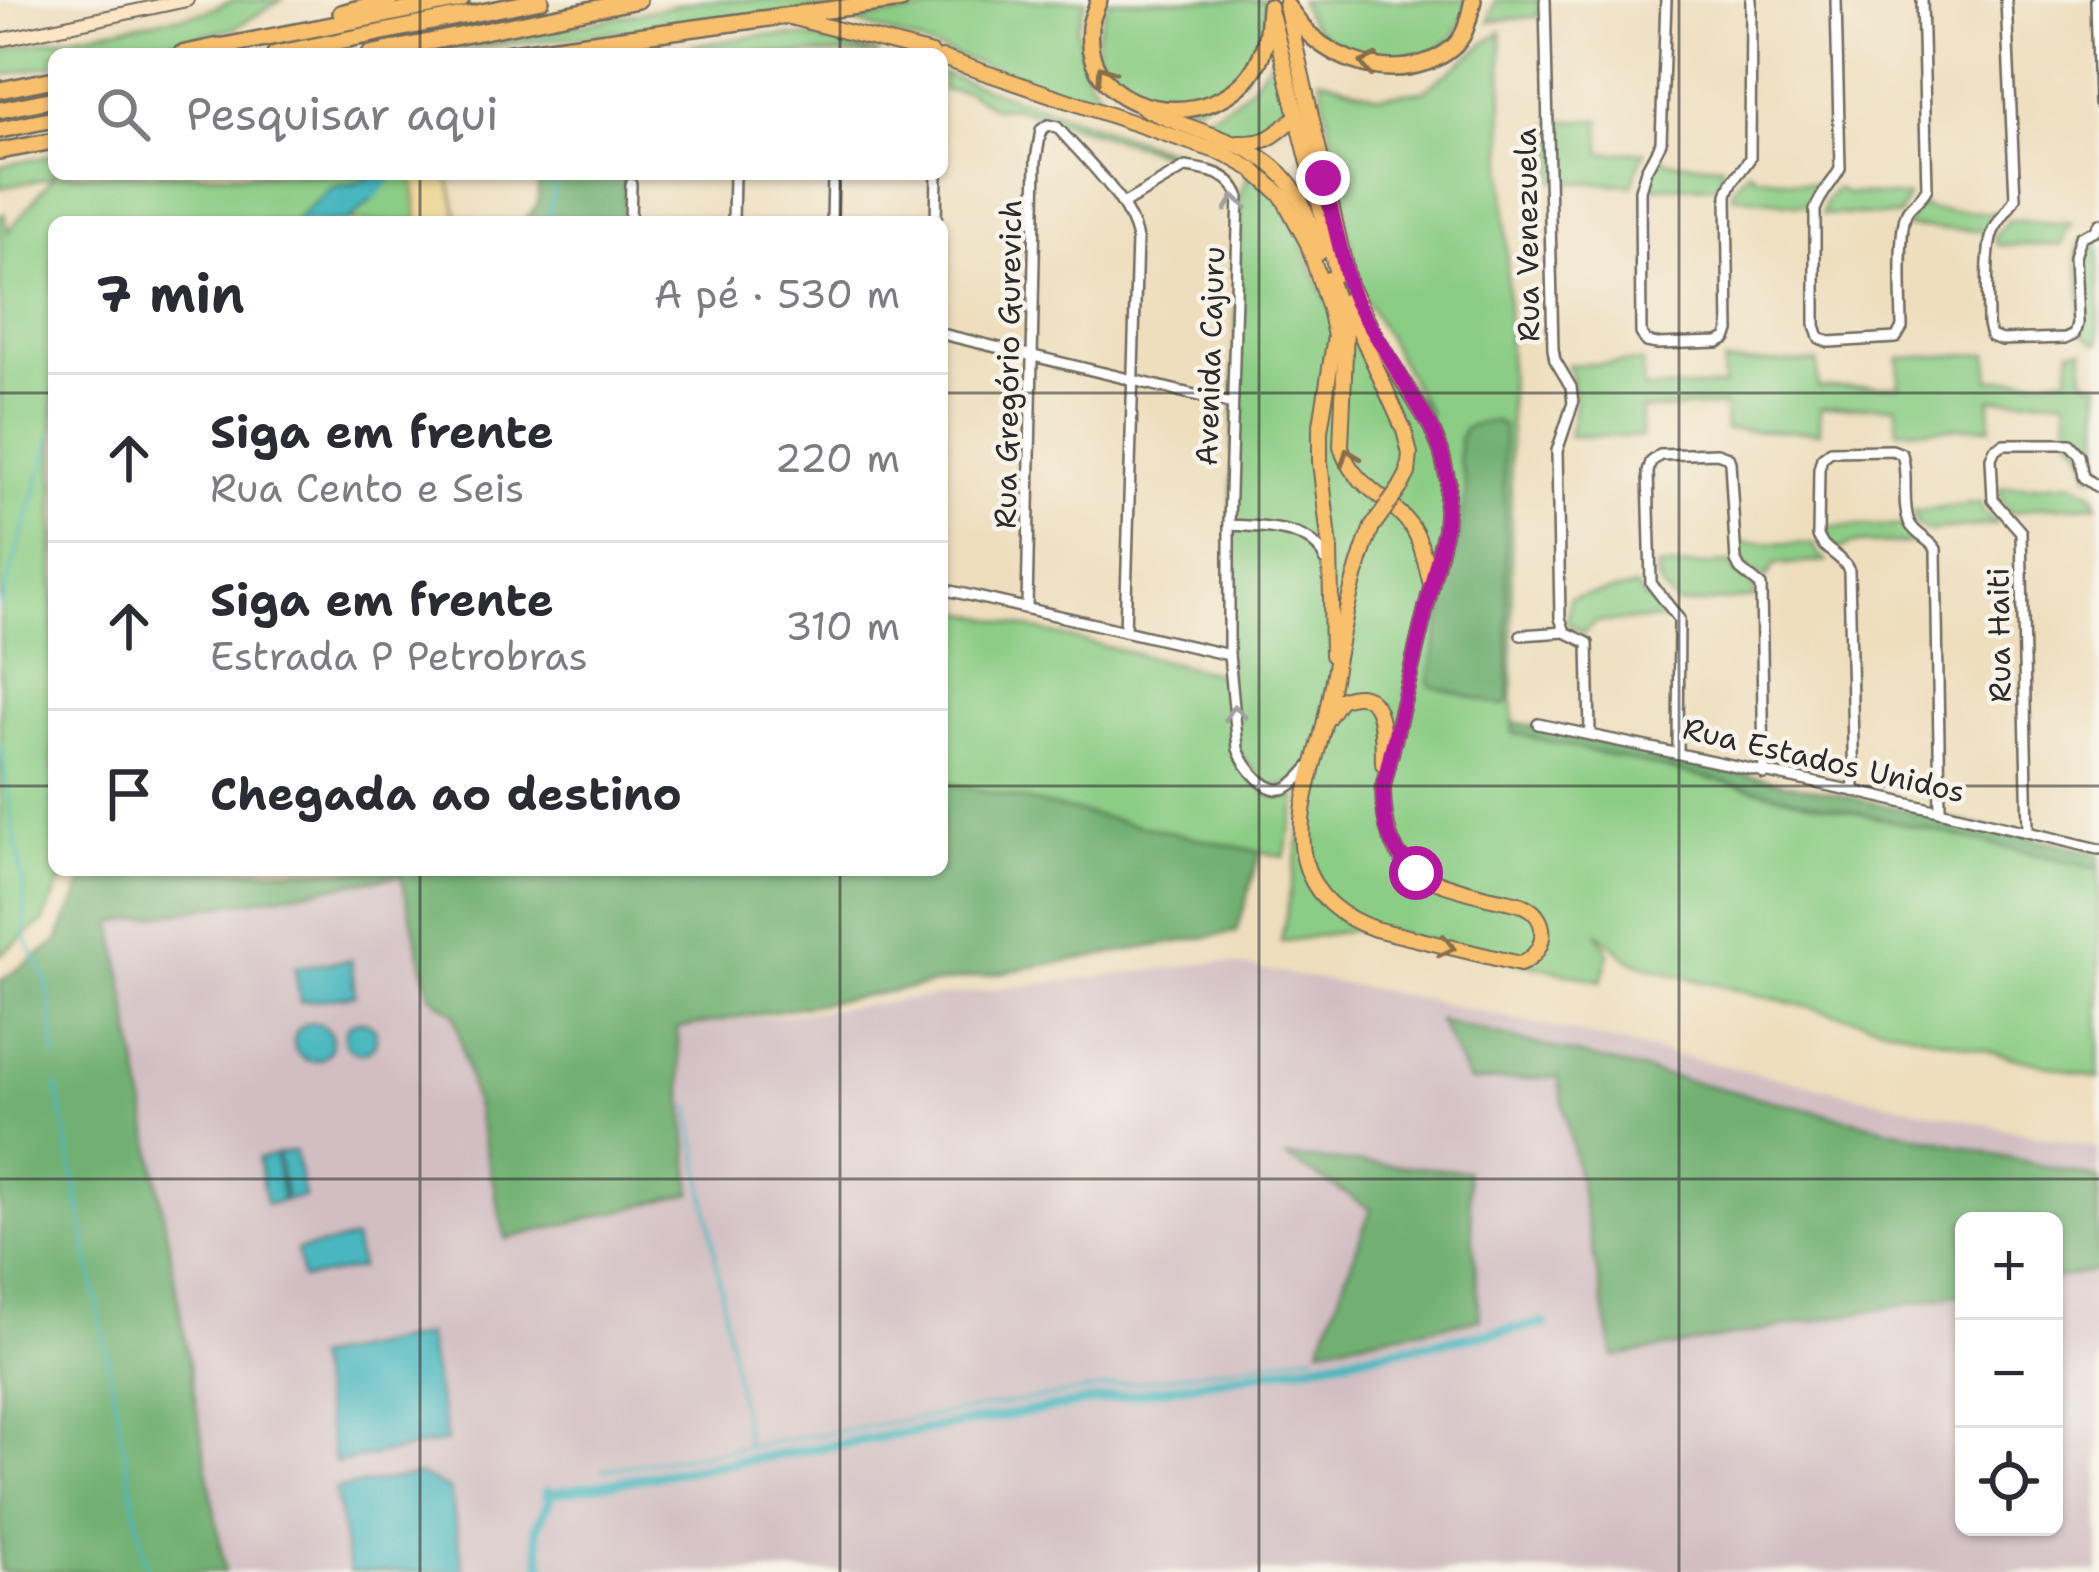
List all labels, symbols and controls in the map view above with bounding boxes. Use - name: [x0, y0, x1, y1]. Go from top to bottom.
- search box: [48, 48, 948, 180]
- one-way arrow: [1359, 53, 1379, 78]
- one-way arrow: [1097, 64, 1119, 86]
- icon: search: [90, 81, 156, 147]
- text: Pesquisar aqui: [186, 84, 499, 144]
- street label: Rua Venezuela: [1505, 127, 1549, 342]
- route end: [1296, 151, 1350, 205]
- one-way arrow: [1223, 194, 1249, 213]
- street label: Rua Gregório Gurevich: [985, 199, 1031, 529]
- street label: Avenida Cajuru: [1186, 245, 1234, 467]
- text: 7 min: [96, 260, 245, 328]
- text: A pé · 530 m: [654, 268, 900, 320]
- text: Siga em frente: [210, 402, 554, 462]
- icon: ahead: [96, 425, 162, 491]
- text: 220 m: [774, 432, 900, 484]
- one-way arrow: [1339, 448, 1363, 469]
- text: Rua Cento e Seis: [210, 462, 524, 514]
- street label: Rua Haiti: [1977, 567, 2021, 703]
- text: Siga em frente: [210, 570, 554, 630]
- icon: ahead: [96, 593, 162, 659]
- text: 310 m: [785, 600, 900, 652]
- text: Estrada P Petrobras: [210, 630, 588, 682]
- one-way arrow: [1223, 703, 1248, 722]
- street label: Rua Estados Unidos: [1679, 708, 1969, 812]
- icon: arrive: [96, 761, 162, 827]
- text: Chegada ao destino: [210, 764, 682, 824]
- route start: [1389, 846, 1443, 900]
- one-way arrow: [1437, 933, 1457, 958]
- map controls: [1955, 1212, 2063, 1536]
- button: +: [1955, 1212, 2063, 1320]
- button: −: [1955, 1320, 2063, 1428]
- button: locate: [1955, 1428, 2063, 1536]

